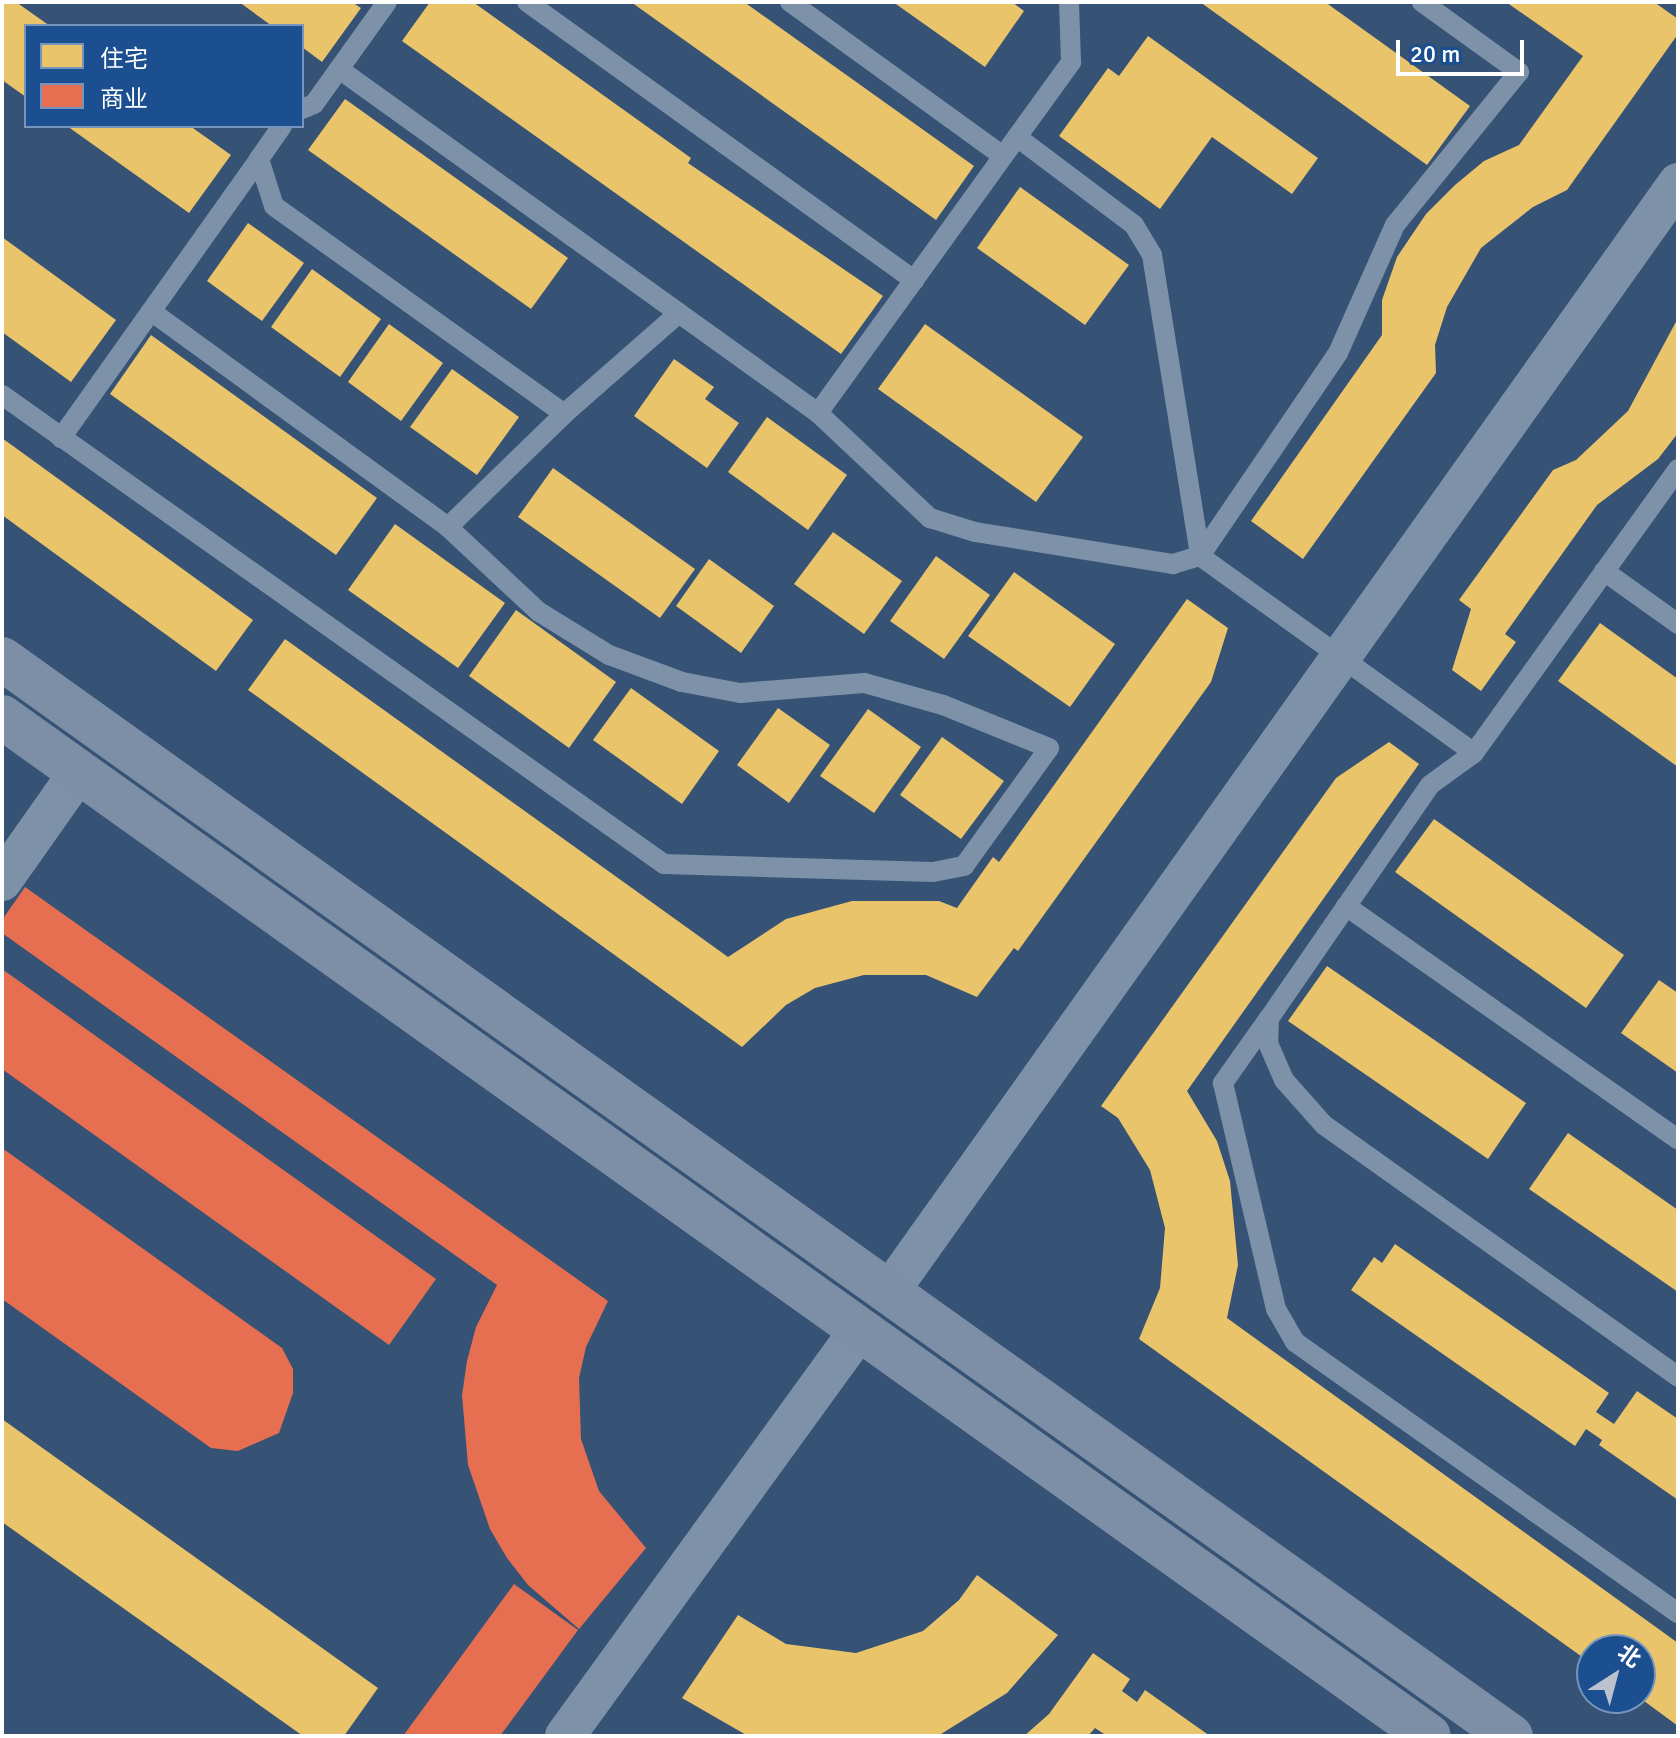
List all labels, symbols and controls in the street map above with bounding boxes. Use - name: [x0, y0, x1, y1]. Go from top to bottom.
- legend: [24, 24, 304, 128]
- scale bar: [1400, 24, 1528, 74]
- text: 20 m: [1410, 39, 1460, 69]
- text: 住宅: [100, 44, 148, 74]
- text: 商业: [100, 84, 148, 114]
- north arrow: [1576, 1634, 1656, 1714]
- text: 北: [1612, 1638, 1646, 1673]

